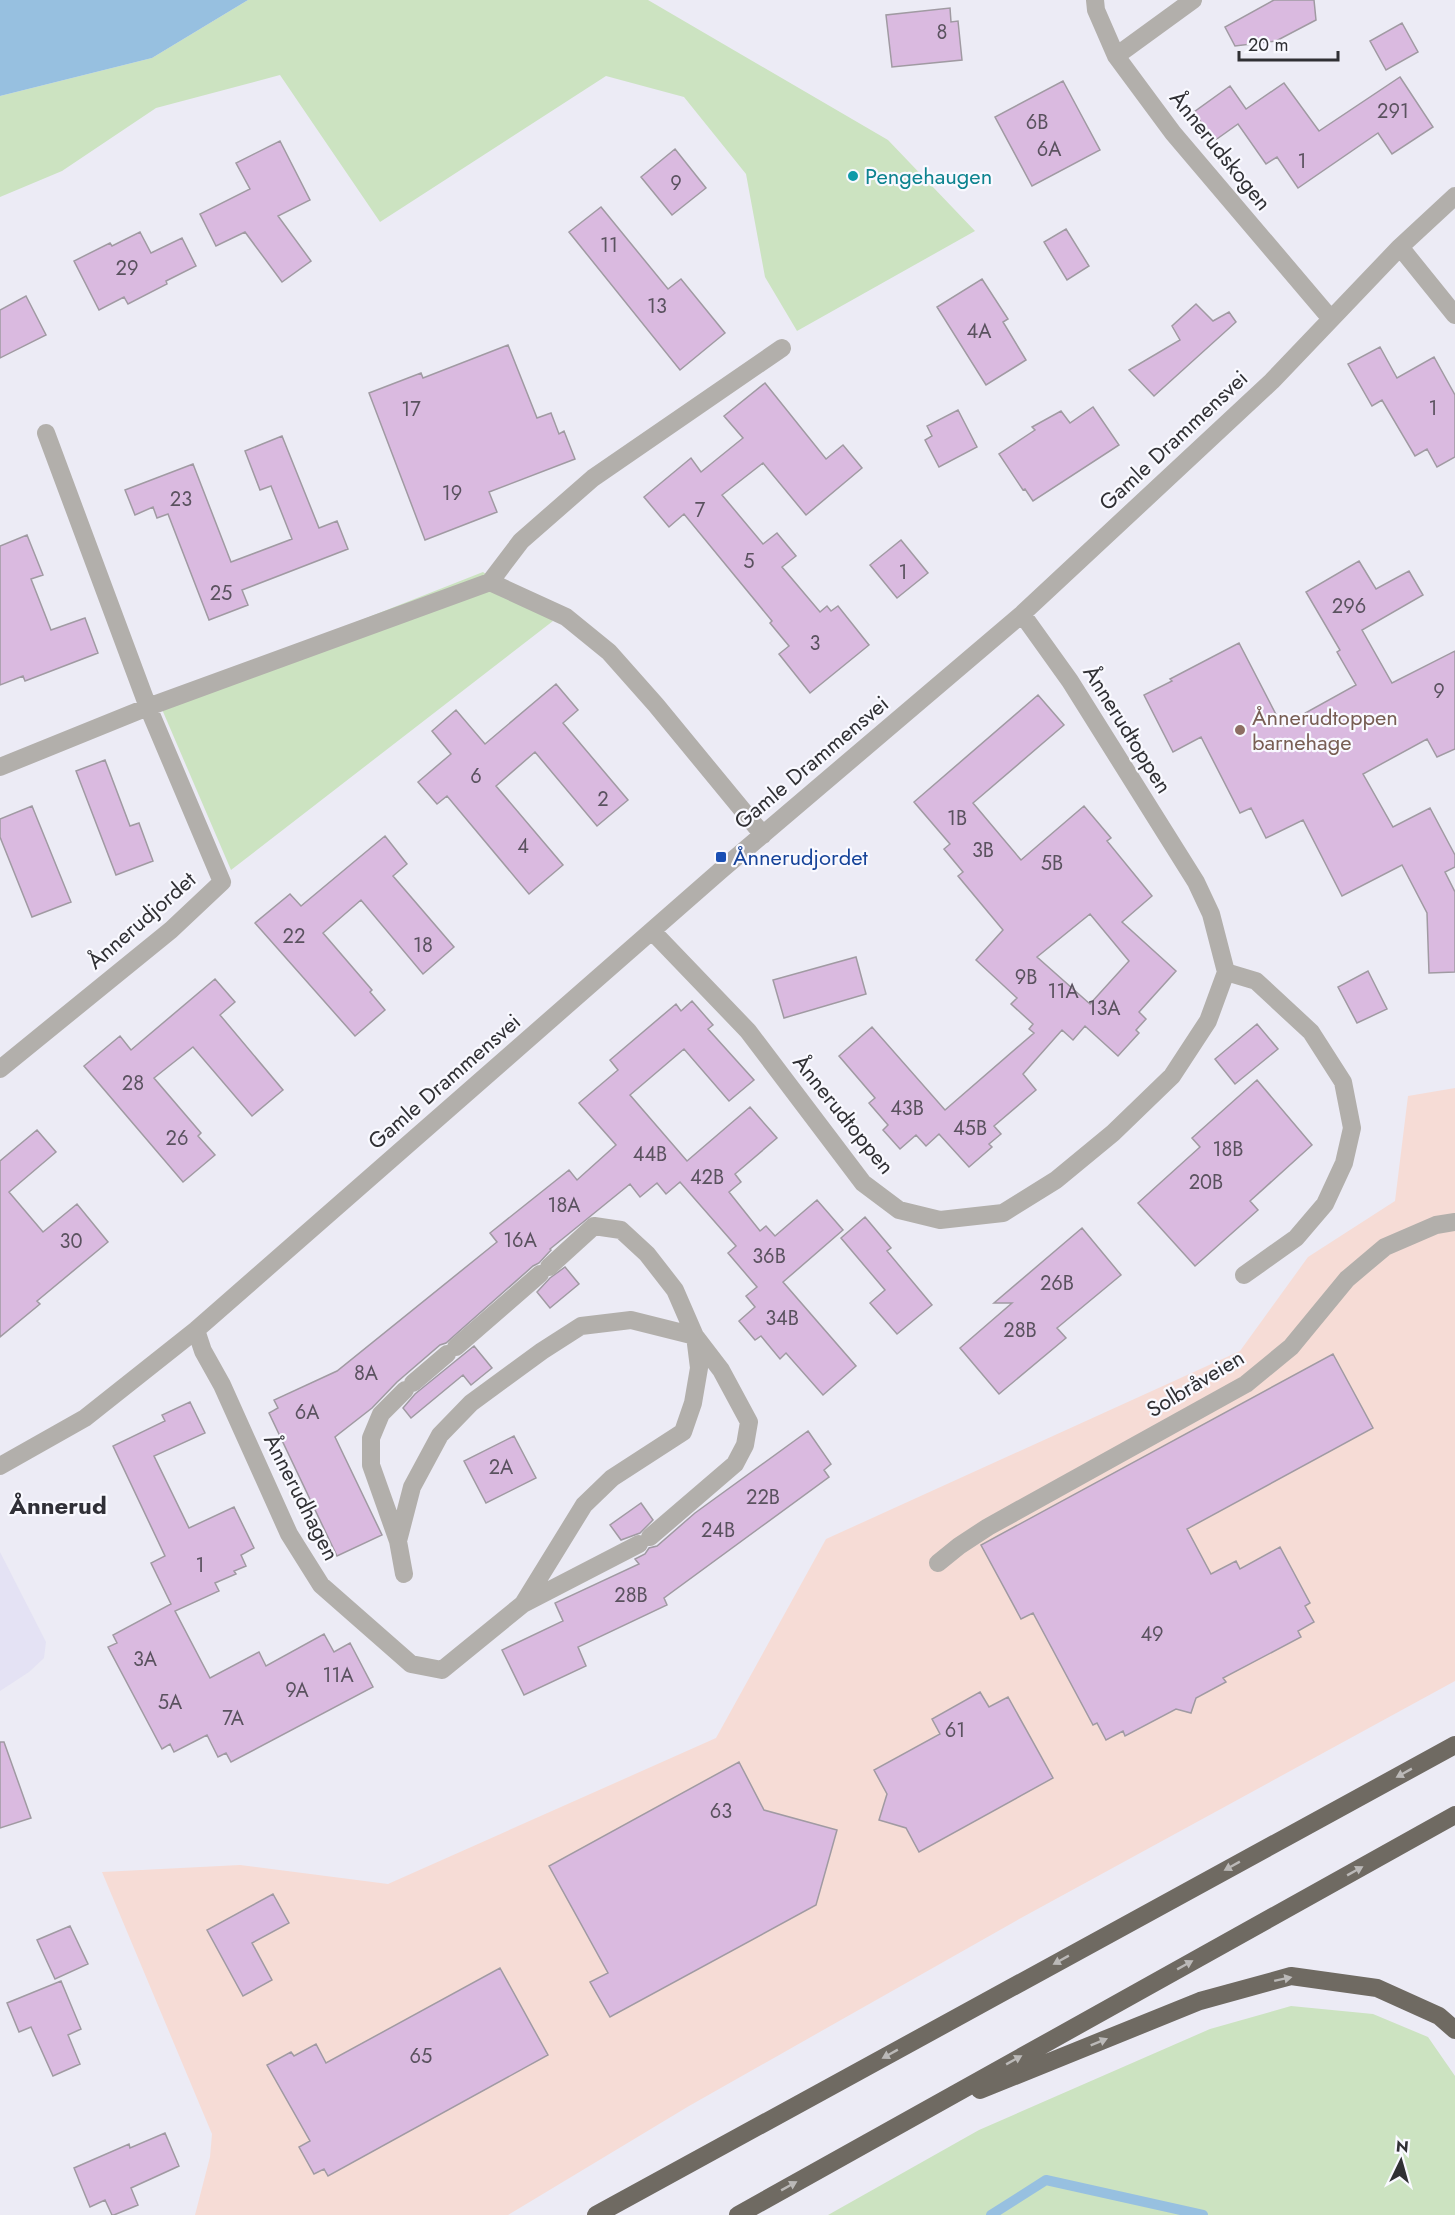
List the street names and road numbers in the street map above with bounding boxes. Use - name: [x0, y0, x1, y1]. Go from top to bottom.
- street label: Ånnerudskogen: [1163, 83, 1279, 217]
- street label: Gamle Drammensvei: [1091, 362, 1255, 518]
- street label: Ånnerudtoppen: [1076, 659, 1180, 799]
- street label: Gamle Drammensvei: [727, 688, 895, 836]
- street label: Ånnerudjordet: [80, 863, 203, 976]
- street label: Gamle Drammensvei: [361, 1006, 527, 1156]
- street label: Ånnerudtoppen: [786, 1047, 902, 1181]
- street label: Solbråveien: [1140, 1341, 1250, 1425]
- street label: Ånnerudhagen: [256, 1428, 348, 1566]

